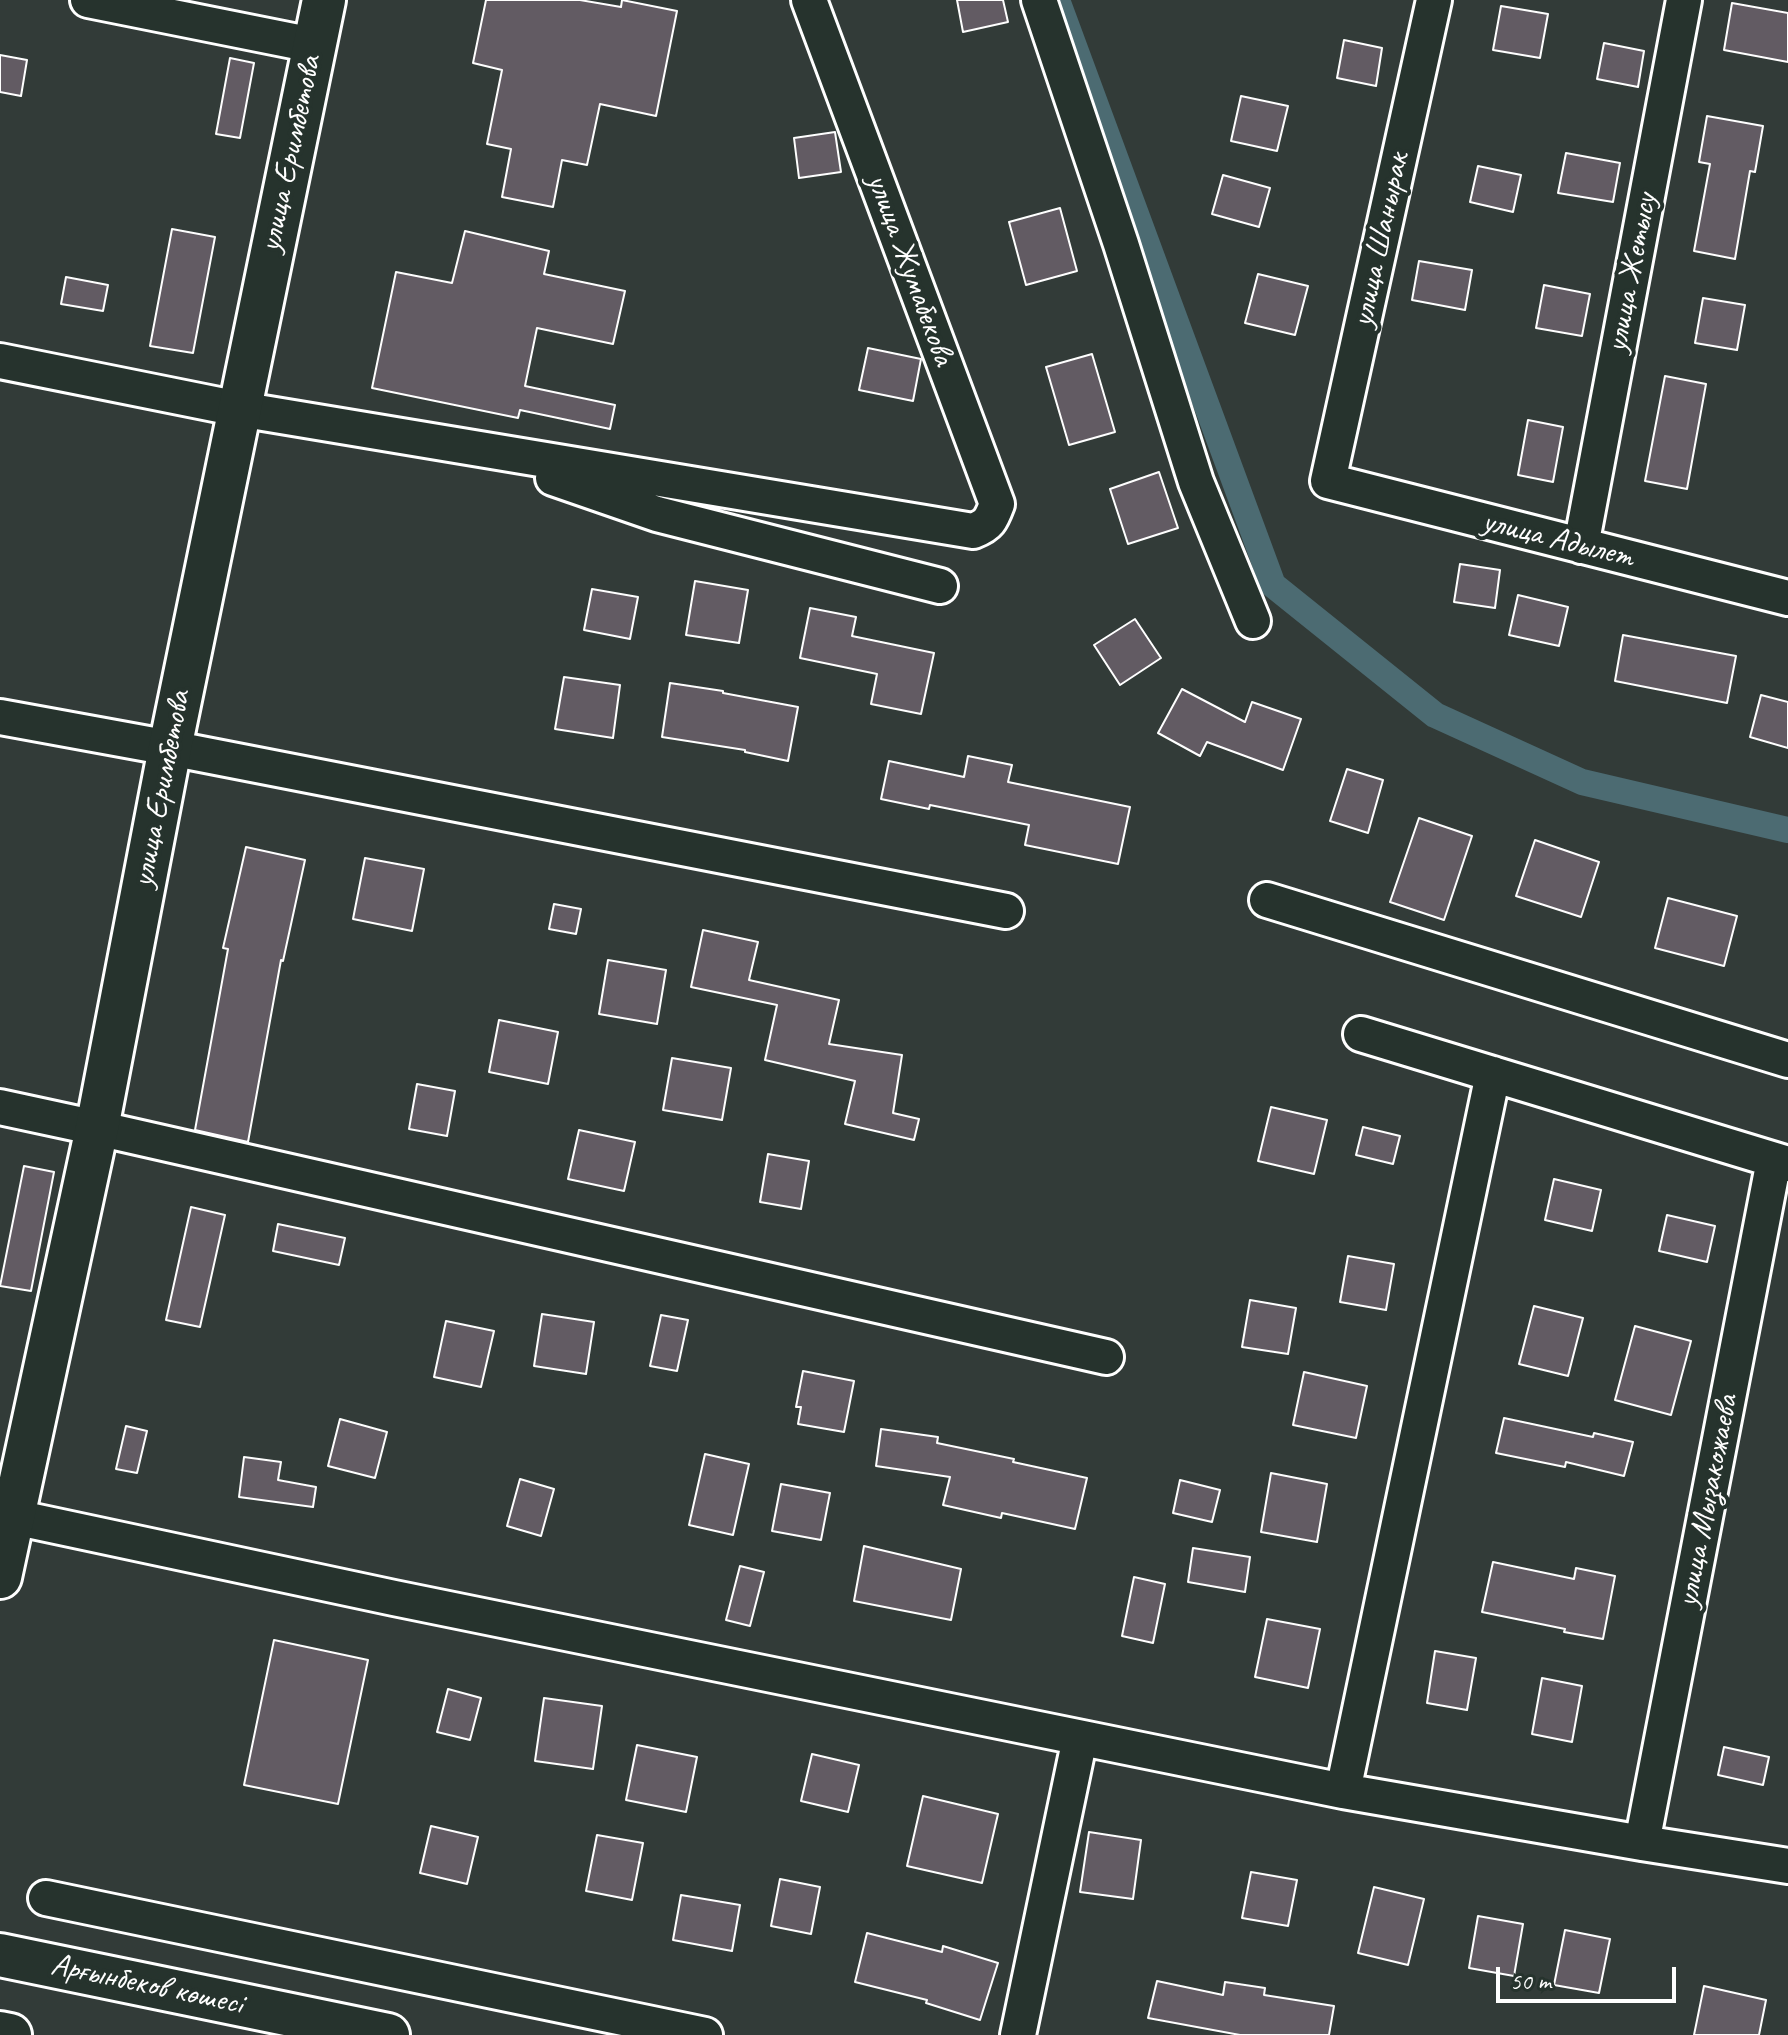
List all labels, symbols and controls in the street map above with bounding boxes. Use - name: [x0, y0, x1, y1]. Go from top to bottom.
- street label: улица Еримбетова: [251, 52, 331, 256]
- street label: улица Шанырак: [1344, 149, 1418, 331]
- street label: улица Жумабекова: [858, 169, 962, 371]
- street label: улица Жетысу: [1598, 190, 1666, 356]
- street label: улица Адылет: [1478, 503, 1638, 577]
- street label: улица Еримбетова: [124, 687, 200, 891]
- street label: улица Мызакожаева: [1669, 1392, 1747, 1610]
- street label: Арғынбеков көшесі: [47, 1946, 247, 2024]
- scale bar: [1500, 1951, 1680, 2001]
- text: 50 m: [1510, 1966, 1551, 1996]

